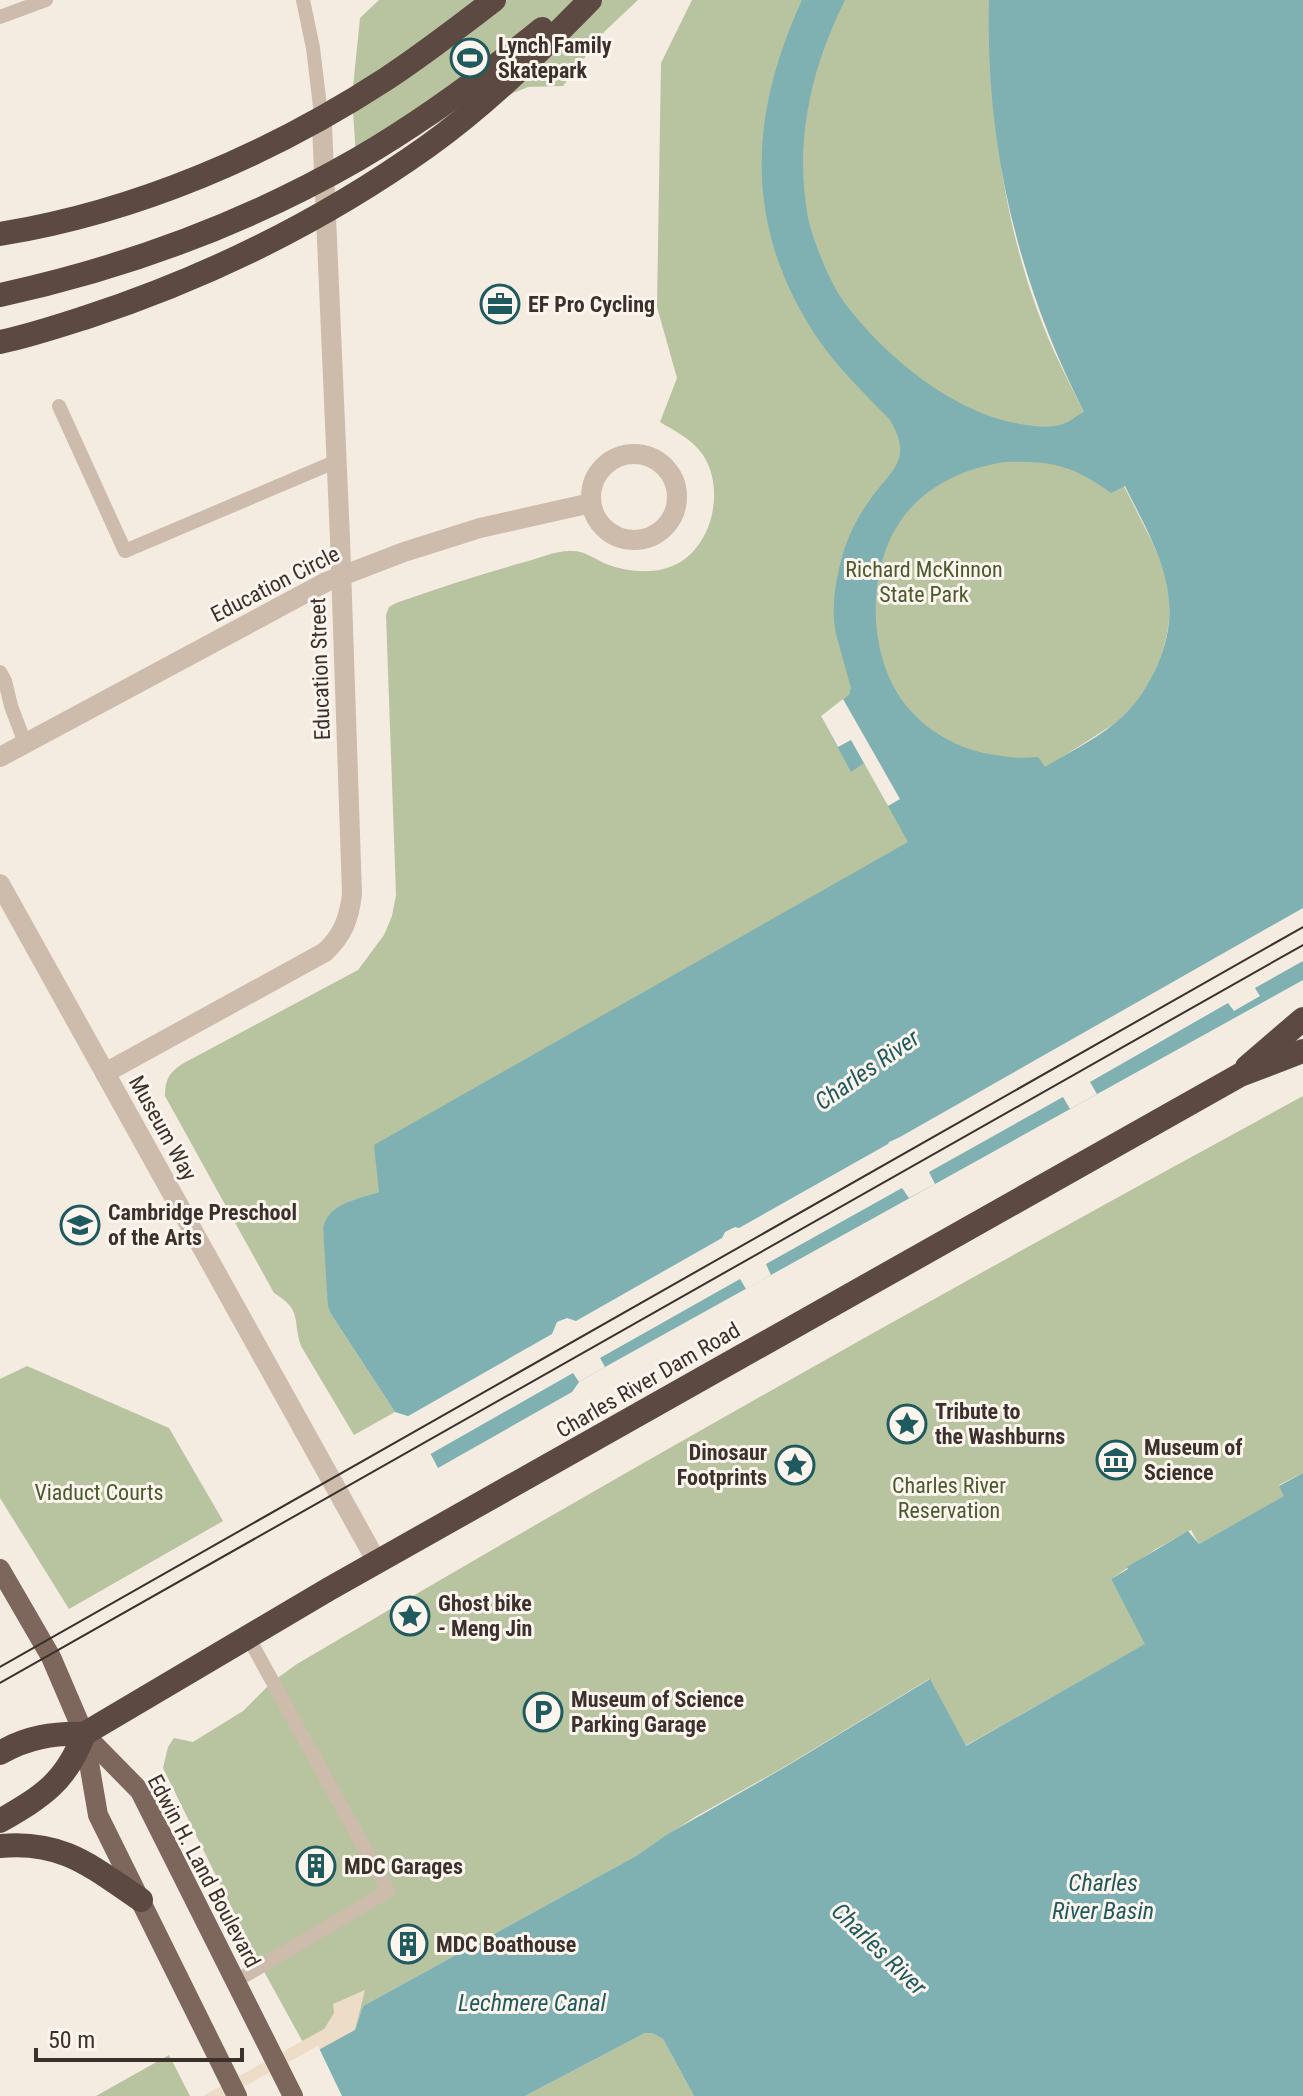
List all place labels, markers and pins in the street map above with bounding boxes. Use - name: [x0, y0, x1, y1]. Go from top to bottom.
- place label: Lynch Family Skatepark: [498, 33, 612, 83]
- sports icon: Lynch Family Skatepark: [449, 37, 491, 79]
- office icon: EF Pro Cycling: [479, 283, 521, 325]
- place label: EF Pro Cycling: [528, 292, 655, 317]
- place label: Cambridge Preschool of the Arts: [108, 1200, 297, 1250]
- school or university icon: Cambridge Preschool of the Arts: [59, 1204, 101, 1246]
- place label: Tribute to the Washburns: [935, 1399, 1065, 1449]
- place icon: Tribute to the Washburns: [886, 1403, 928, 1445]
- place label: Museum of Science: [1144, 1435, 1242, 1485]
- museum icon: Museum of Science: [1095, 1439, 1137, 1481]
- place label: Dinosaur Footprints: [677, 1440, 767, 1490]
- place icon: Dinosaur Footprints: [774, 1444, 816, 1486]
- place label: Ghost bike - Meng Jin: [438, 1591, 532, 1641]
- place icon: Ghost bike - Meng Jin: [389, 1595, 431, 1637]
- place label: Museum of Science Parking Garage: [571, 1687, 744, 1737]
- parking icon: Museum of Science Parking Garage: [522, 1691, 564, 1733]
- building icon: MDC Garages: [295, 1845, 337, 1887]
- place label: MDC Garages: [344, 1854, 463, 1879]
- building icon: MDC Boathouse: [387, 1923, 429, 1965]
- place label: MDC Boathouse: [436, 1932, 576, 1957]

